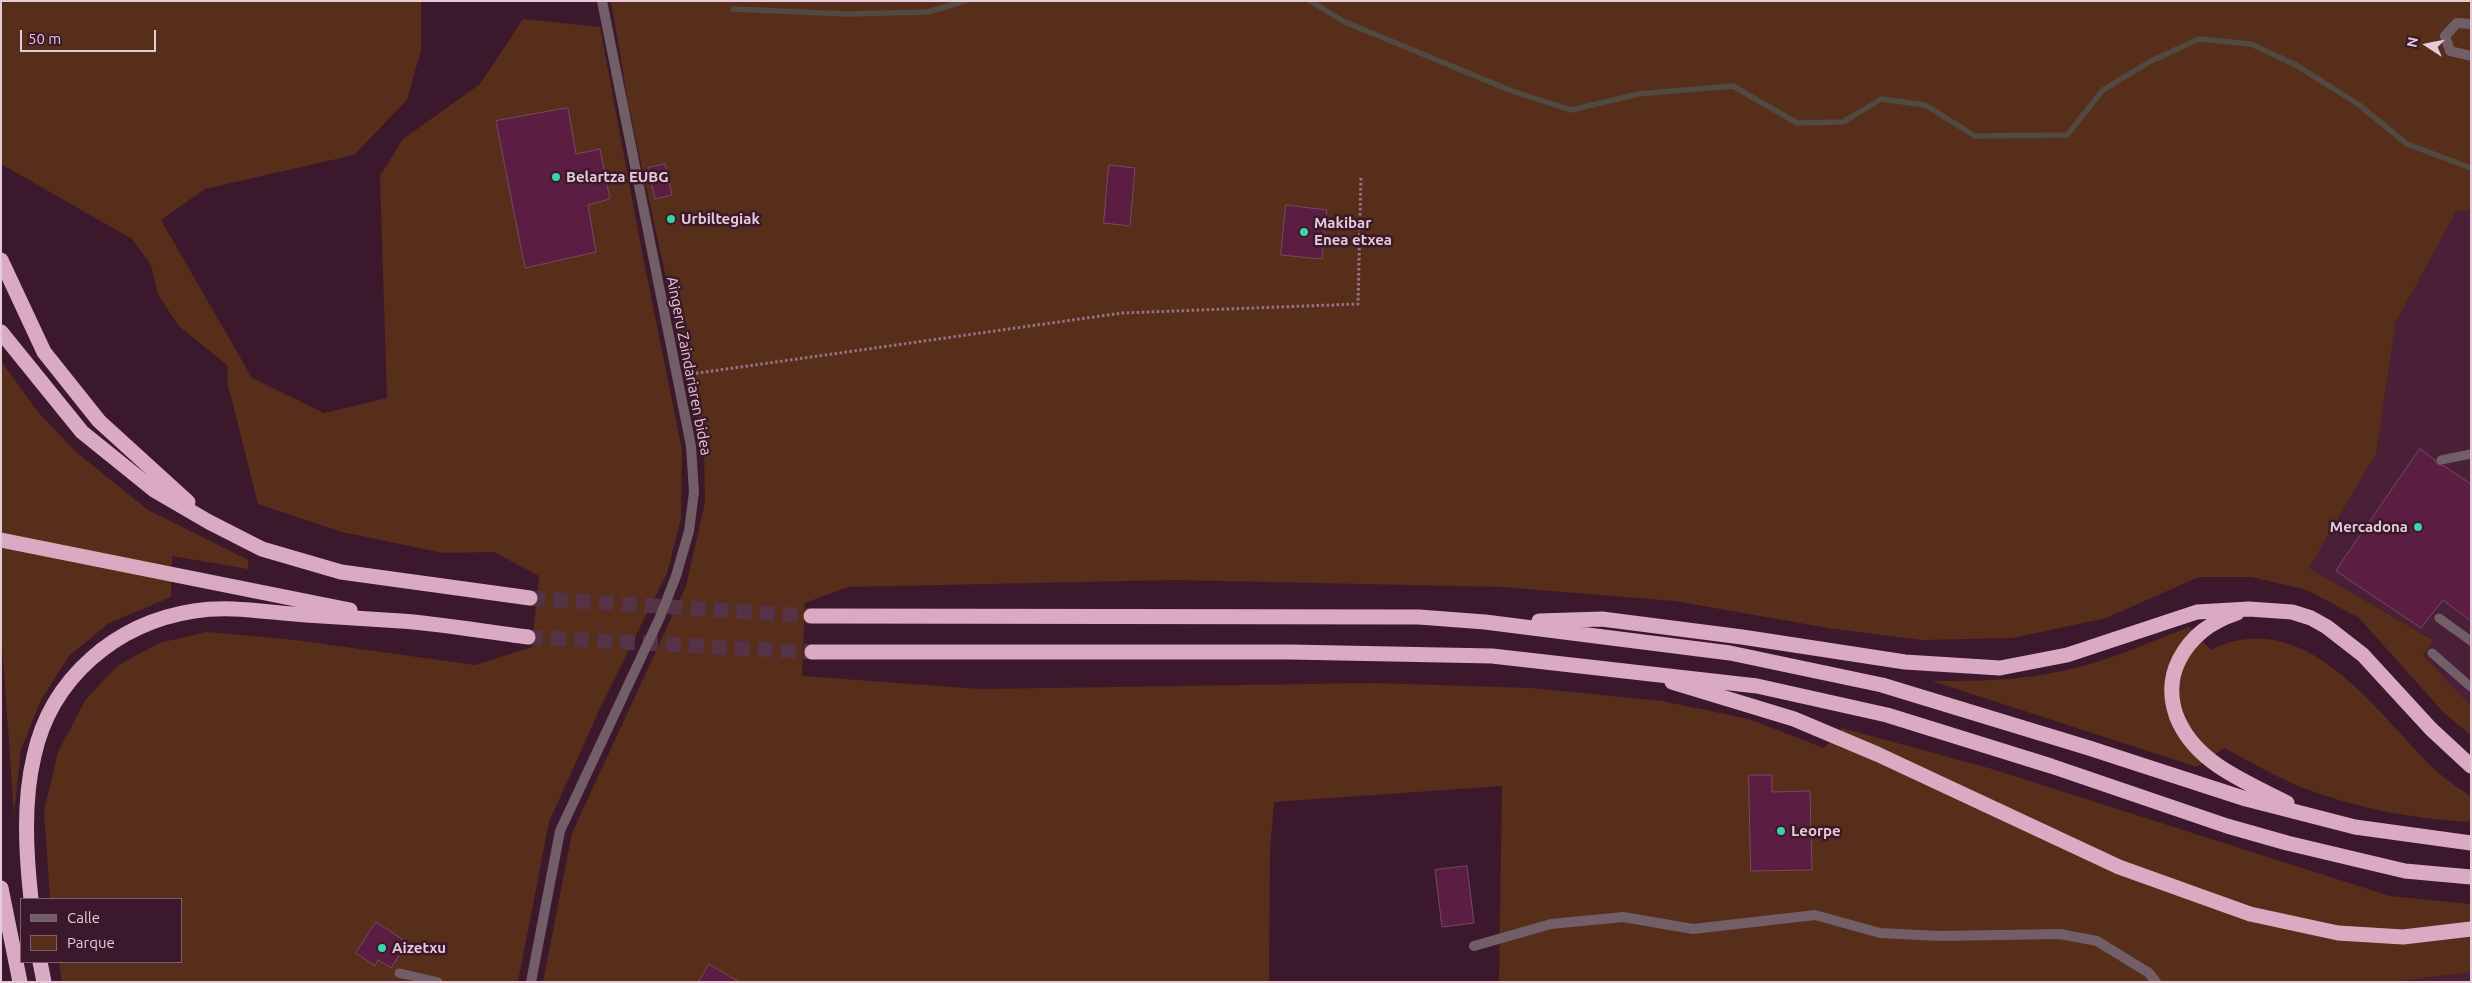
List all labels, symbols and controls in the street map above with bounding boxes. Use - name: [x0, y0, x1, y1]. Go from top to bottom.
- scale bar: [22, 20, 159, 52]
- north arrow: [2402, 20, 2452, 70]
- text: 50 m: [28, 30, 61, 47]
- text: N: [2403, 35, 2421, 49]
- place label: Belartza EUBG: [566, 168, 669, 186]
- marker: Belartza EUBG: [550, 171, 562, 183]
- place label: Urbiltegiak: [681, 210, 760, 228]
- marker: Urbiltegiak: [665, 213, 677, 225]
- place label: Makibar Enea etxea: [1314, 214, 1392, 249]
- marker: Makibar Enea etxea: [1298, 226, 1310, 238]
- street label: Aingeru Zaindariaren bidea: [663, 275, 715, 457]
- place label: Mercadona: [2330, 518, 2408, 536]
- marker: Mercadona: [2412, 521, 2424, 533]
- place label: Leorpe: [1791, 822, 1841, 840]
- marker: Leorpe: [1775, 825, 1787, 837]
- legend: [20, 898, 182, 963]
- text: Calle: [67, 909, 100, 926]
- text: Parque: [67, 934, 115, 951]
- place label: Aizetxu: [392, 939, 446, 957]
- marker: Aizetxu: [376, 942, 388, 954]

